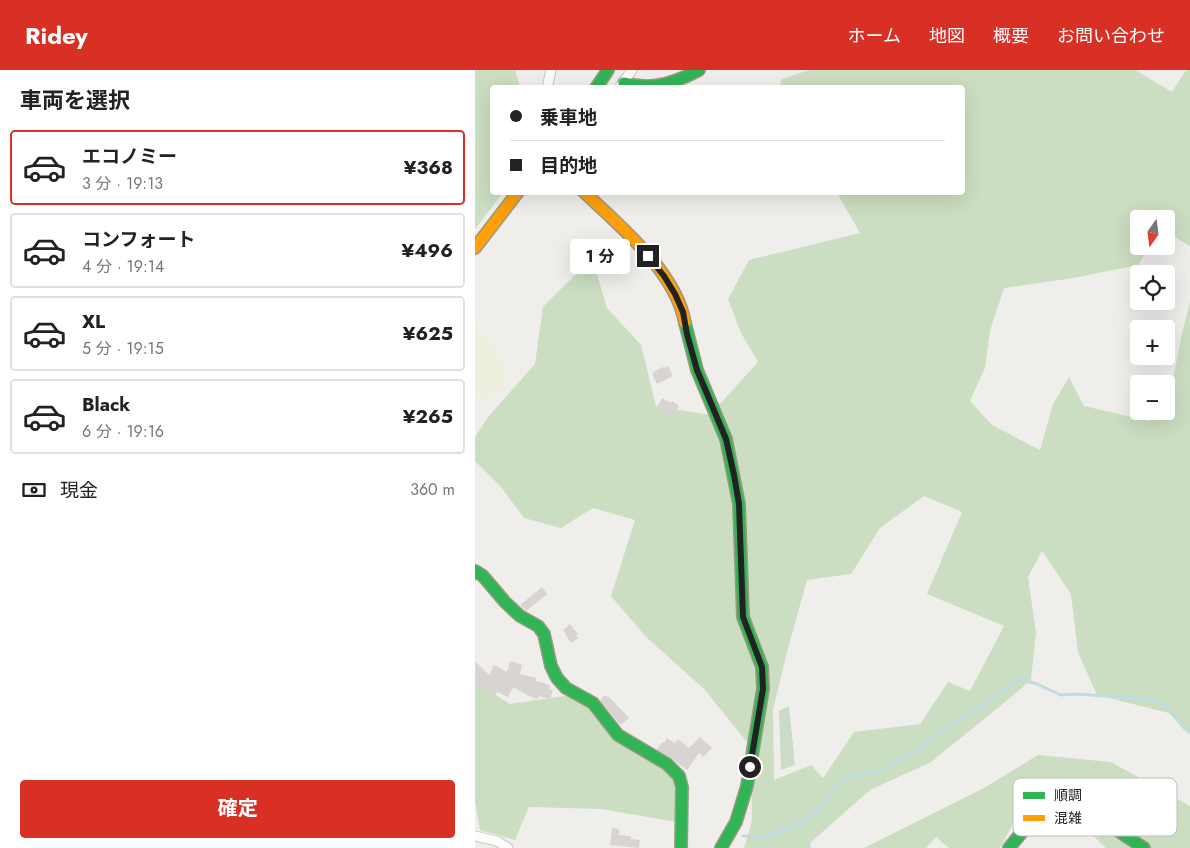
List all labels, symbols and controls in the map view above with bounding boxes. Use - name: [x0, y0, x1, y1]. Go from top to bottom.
- text: Ridey: [25, 18, 88, 53]
- text: ホーム: [848, 23, 901, 49]
- text: 地図: [929, 23, 965, 49]
- text: 概要: [993, 23, 1029, 49]
- text: お問い合わせ: [1057, 23, 1165, 49]
- text: 車両を選択: [20, 84, 130, 116]
- text: 乗車地: [540, 104, 597, 131]
- text: エコノミー: [82, 143, 177, 170]
- icon: car: [22, 145, 67, 190]
- text: 目的地: [540, 152, 597, 179]
- text: ¥368: [404, 154, 453, 181]
- text: 3 分 · 19:13: [82, 172, 163, 195]
- north arrow: [1130, 210, 1175, 255]
- map controls: [1130, 210, 1175, 420]
- text: コンフォート: [82, 226, 195, 253]
- icon: car: [22, 228, 67, 273]
- text: ¥496: [402, 237, 453, 264]
- callout: 1 分: [571, 238, 631, 274]
- text: 1 分: [586, 245, 614, 268]
- route end: [637, 245, 659, 267]
- text: 4 分 · 19:14: [82, 255, 164, 278]
- button: locate: [1130, 265, 1175, 310]
- text: XL: [82, 308, 105, 335]
- icon: car: [22, 311, 67, 356]
- text: ¥625: [403, 320, 453, 347]
- button: +: [1130, 320, 1175, 365]
- text: 5 分 · 19:15: [82, 337, 164, 360]
- button: −: [1130, 375, 1175, 420]
- text: Black: [82, 391, 130, 418]
- icon: car: [22, 394, 67, 439]
- text: ¥265: [403, 403, 453, 430]
- text: 6 分 · 19:16: [82, 420, 164, 443]
- icon: cash: [20, 476, 48, 504]
- text: 現金: [60, 477, 98, 504]
- text: 360 m: [410, 478, 455, 501]
- route start: [739, 756, 761, 778]
- legend: [1013, 778, 1177, 836]
- button: 確定: [20, 780, 455, 838]
- text: 順調: [1054, 785, 1082, 805]
- text: 混雑: [1054, 808, 1082, 828]

